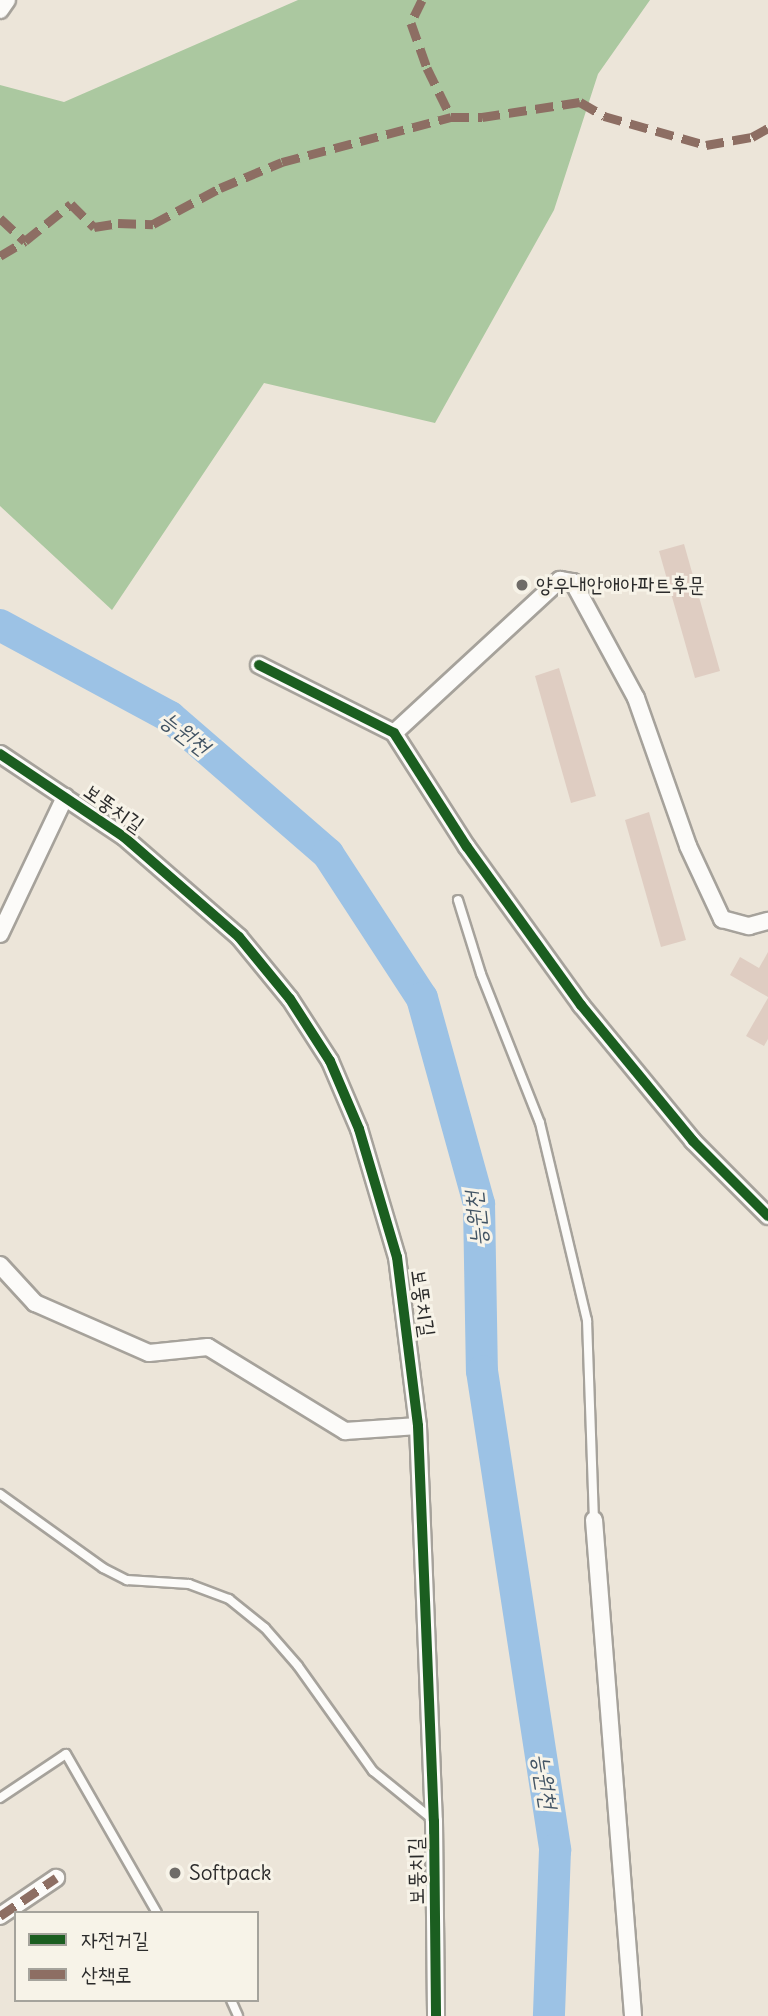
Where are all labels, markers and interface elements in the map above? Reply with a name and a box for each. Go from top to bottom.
place label: 양우내안애아파트후문 [536,572,705,598]
marker: 양우내안애아파트후문 [514,577,530,593]
water label: 능원천 [155,705,215,761]
street label: 보뚱치길 [79,778,149,838]
water label: 능원천 [459,1190,493,1248]
street label: 보뚱치길 [406,1268,440,1338]
water label: 능원천 [527,1751,563,1811]
street label: 보뚱치길 [403,1837,429,1905]
place label: Softpack [189,1860,272,1886]
marker: Softpack [167,1865,183,1881]
legend [14,1911,259,2002]
text: 자전거길 [81,1926,149,1953]
text: 산책로 [81,1961,132,1988]

